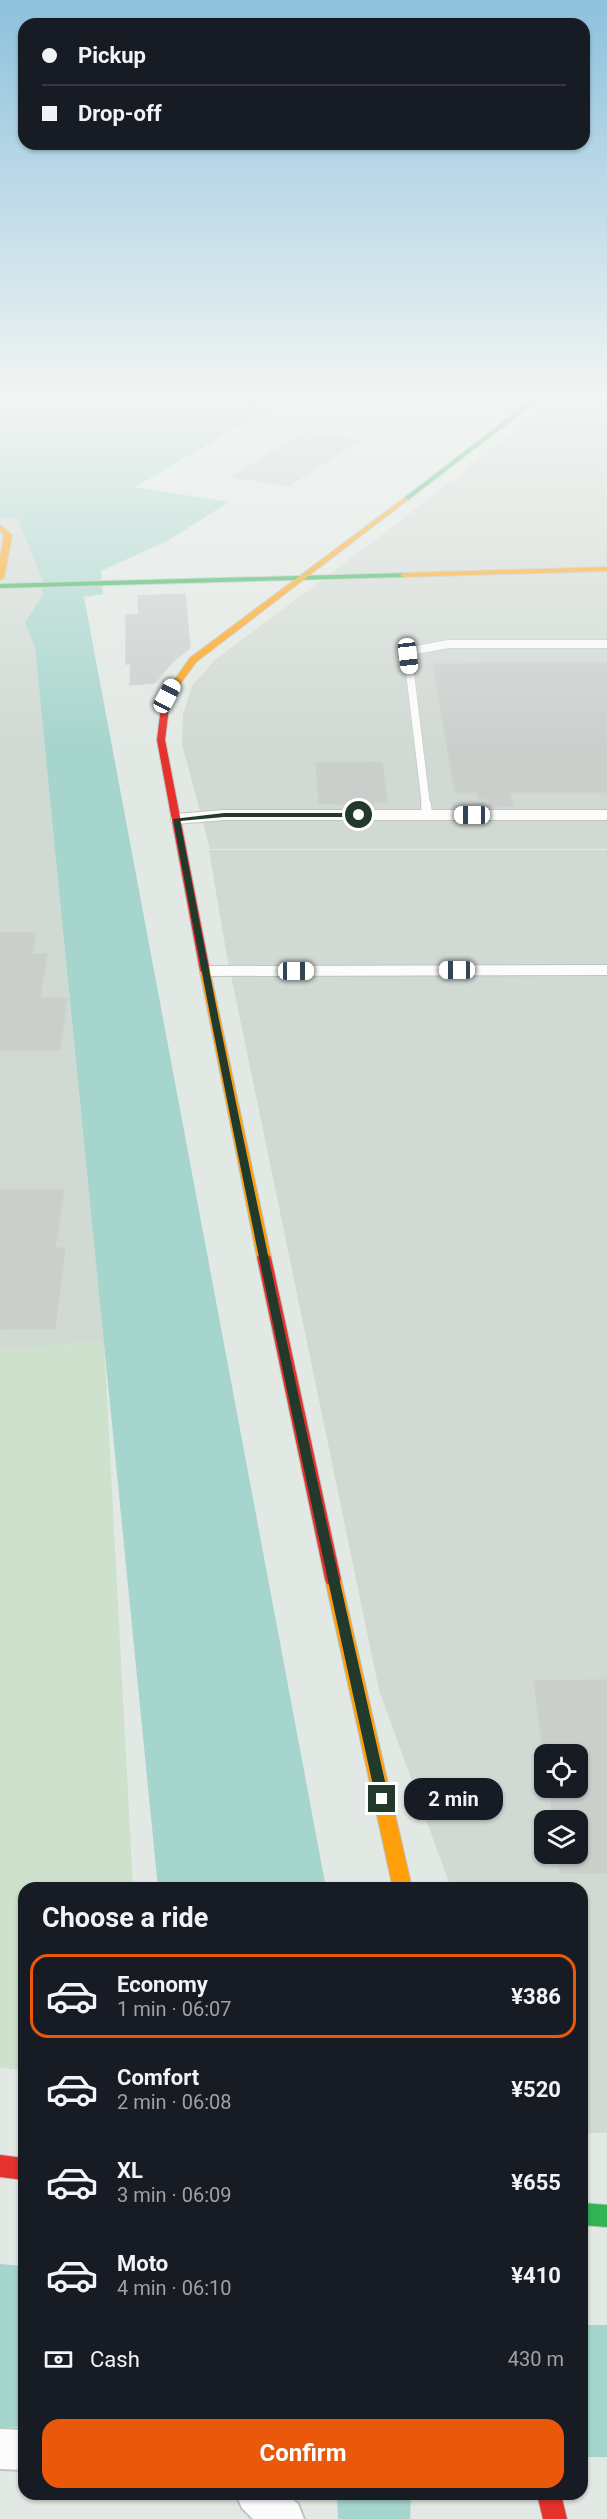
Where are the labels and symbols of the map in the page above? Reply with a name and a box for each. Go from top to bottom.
car [397,637,419,675]
car [151,676,183,716]
route start [345,801,372,828]
car [454,806,490,824]
car [439,961,475,979]
car [278,962,314,980]
callout: 2 min [403,1778,502,1820]
route end [368,1785,395,1812]

